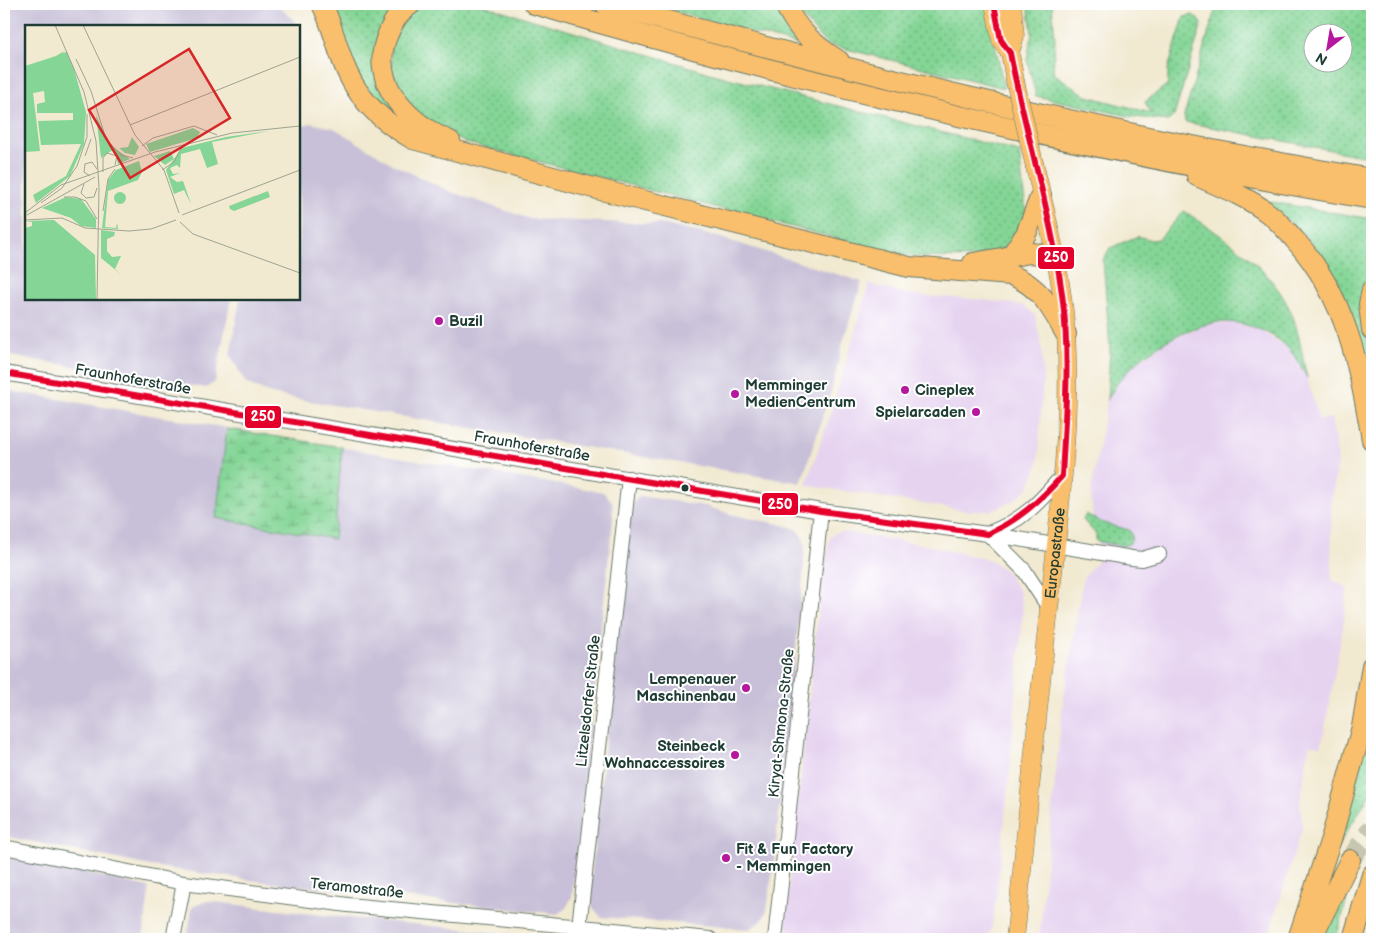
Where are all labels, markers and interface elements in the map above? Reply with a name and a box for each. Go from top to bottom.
north arrow [1304,22,1354,72]
inset map [25,25,300,300]
text: N [1313,49,1330,69]
line badge: 250 [1037,246,1075,270]
text: 250 [1043,249,1069,266]
place label: Buzil [449,312,483,331]
marker: Buzil [433,315,445,327]
street label: Fraunhoferstraße [73,360,192,399]
place label: Memminger MedienCentrum [745,376,856,412]
place label: Cineplex [915,381,974,400]
marker: Cineplex [899,384,911,396]
marker: Memminger MedienCentrum [729,388,741,400]
place label: Spielarcaden [875,403,966,422]
line badge: 250 [244,405,282,429]
marker: Spielarcaden [970,406,982,418]
text: 250 [250,408,276,425]
street label: Fraunhoferstraße [472,427,591,466]
unlabelled marker [680,483,690,493]
line badge: 250 [761,492,799,516]
text: 250 [767,496,793,513]
street label: Europastraße [1041,507,1070,600]
street label: Litzelsdorfer Straße [572,634,605,768]
street label: Kiryat-Shmona-Straße [764,648,799,798]
place label: Lempenauer Maschinenbau [636,670,737,706]
marker: Lempenauer Maschinenbau [740,682,752,694]
place label: Steinbeck Wohnaccessoires [605,737,725,773]
marker: Steinbeck Wohnaccessoires [729,749,741,761]
place label: Fit & Fun Factory - Memmingen [736,840,853,876]
marker: Fit & Fun Factory - Memmingen [720,852,732,864]
street label: Teramostraße [309,874,405,903]

